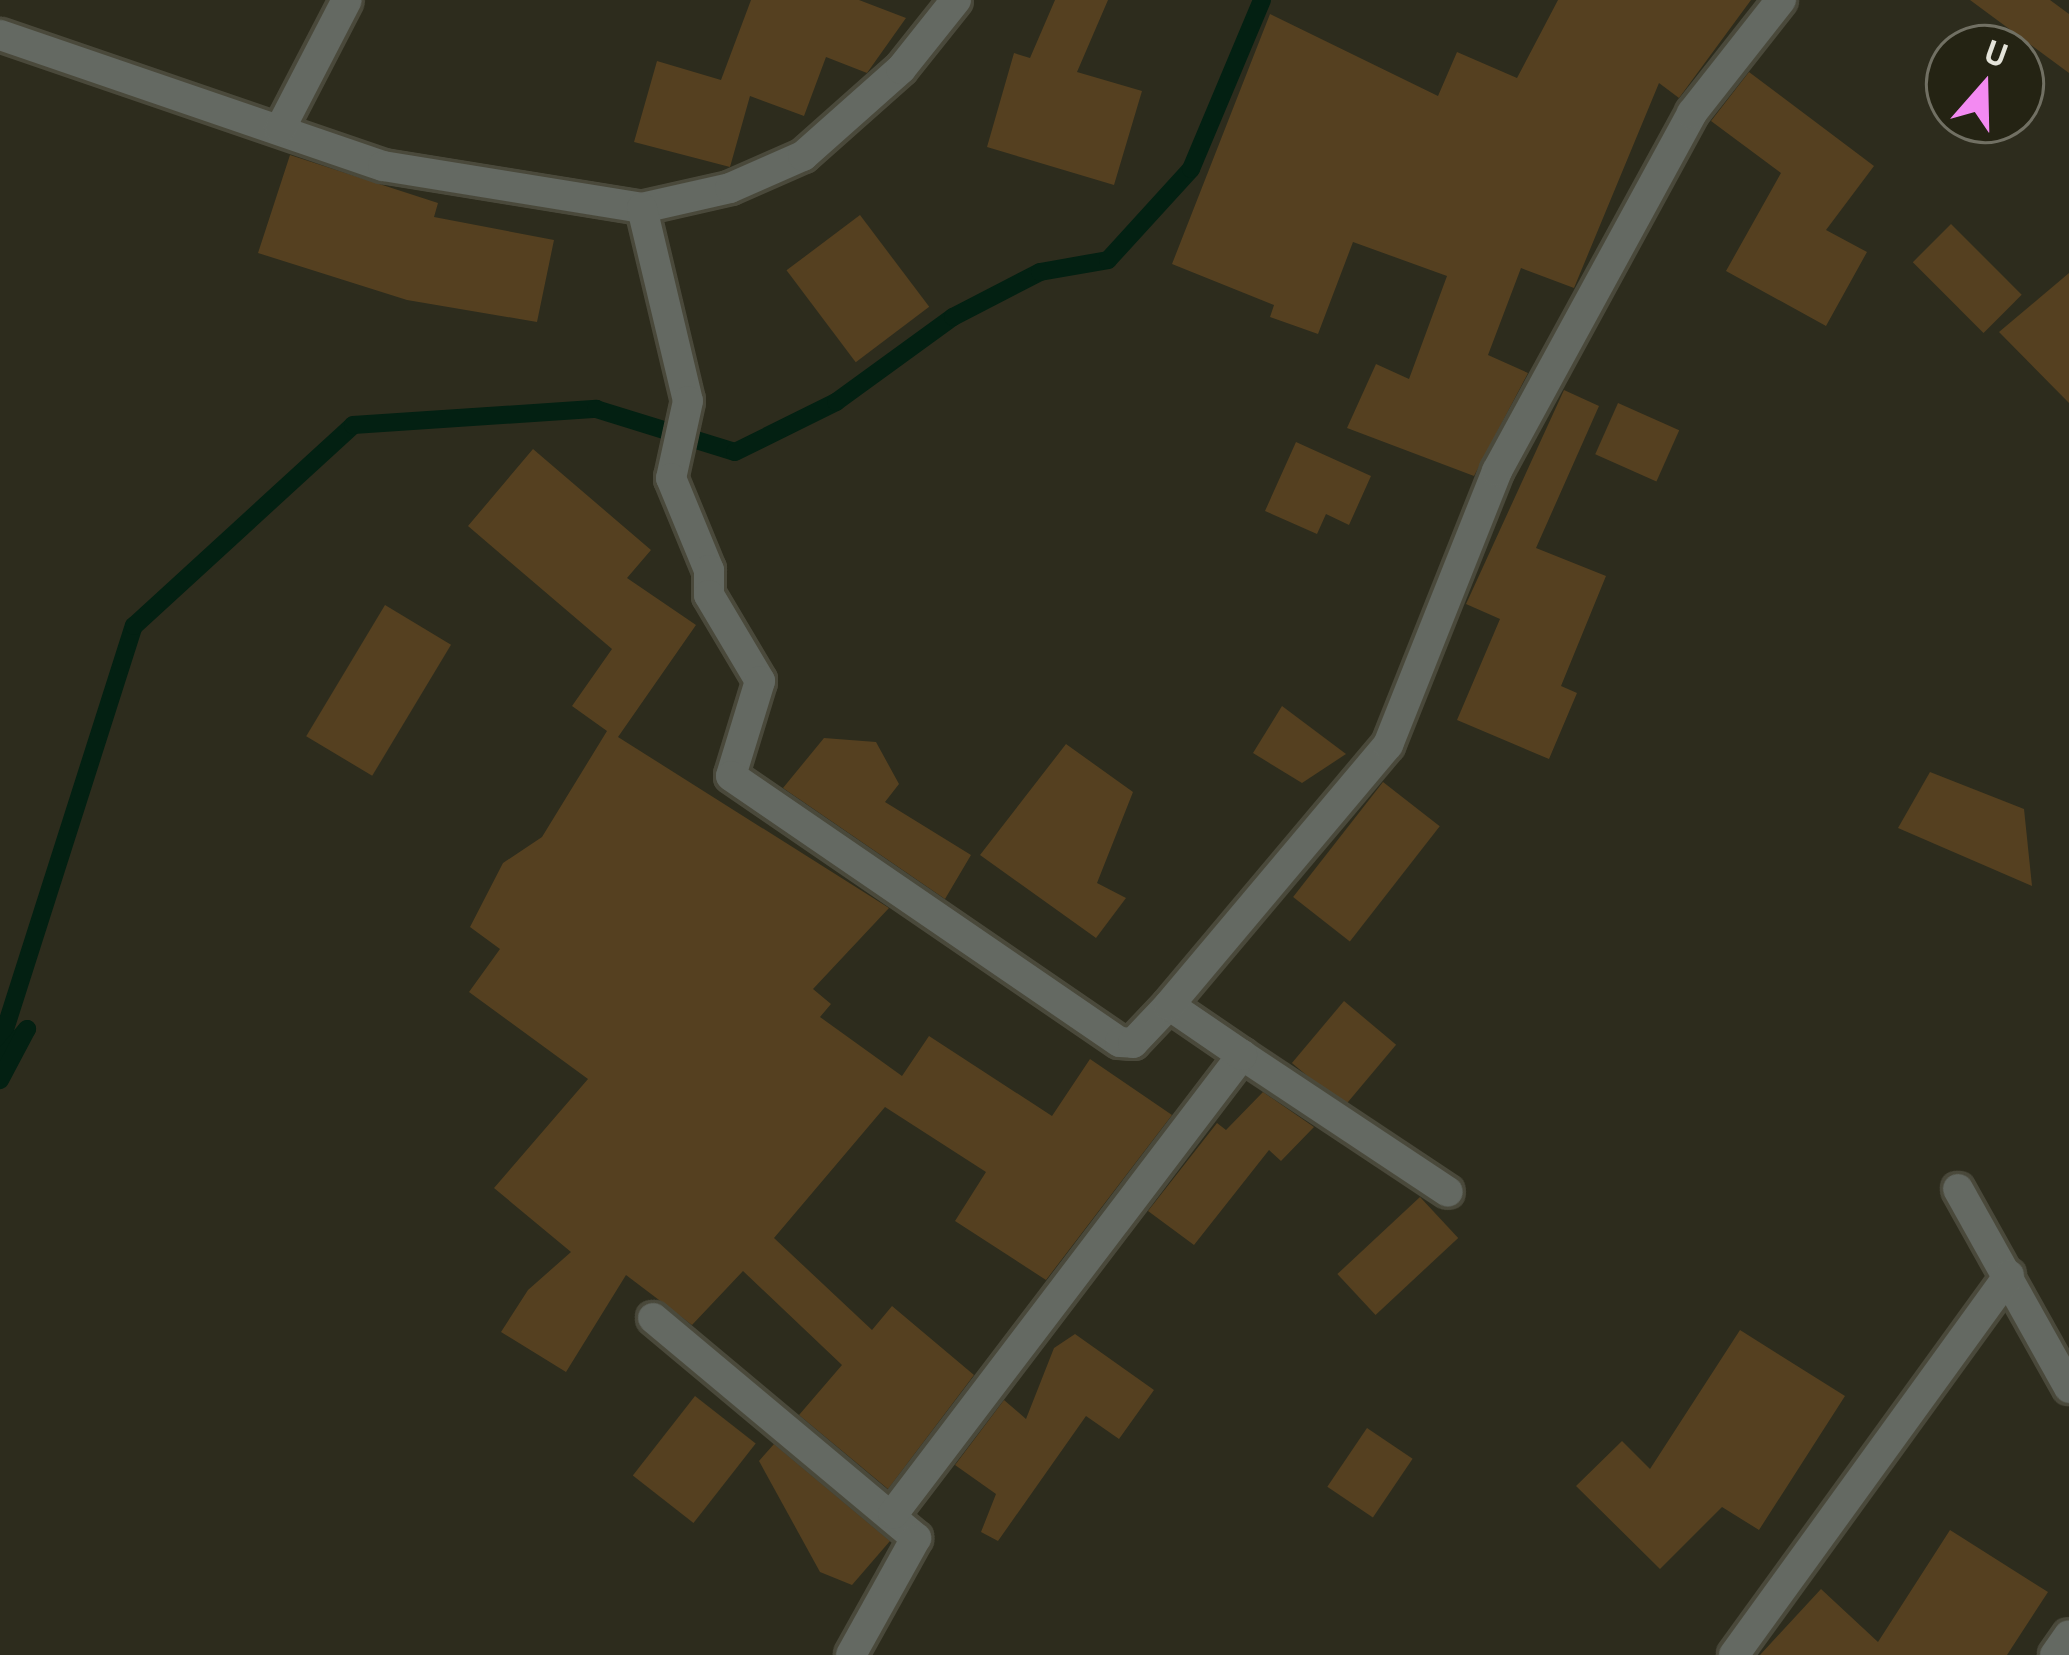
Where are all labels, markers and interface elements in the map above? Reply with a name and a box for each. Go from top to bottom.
north arrow [1925,24,2045,144]
text: U [1979,29,2014,76]

